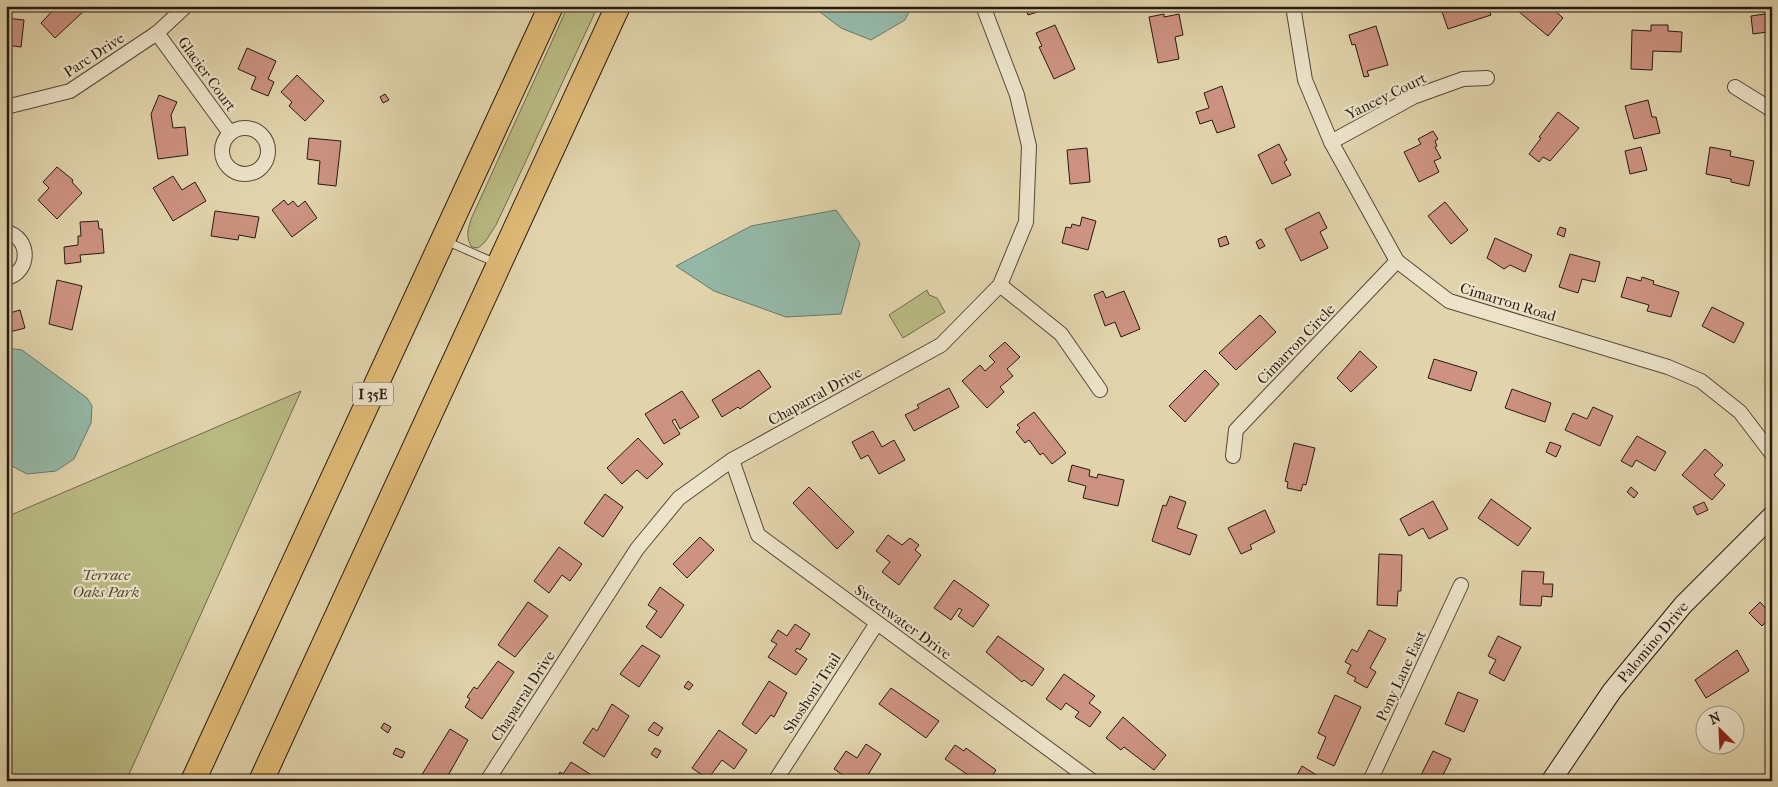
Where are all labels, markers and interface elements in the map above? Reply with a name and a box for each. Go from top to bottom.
street label: Parc Drive [60,28,128,81]
street label: Glacier Court [174,33,240,115]
street label: Yancey Court [1342,68,1430,124]
street label: Cimarron Road [1458,279,1559,325]
street label: Cimarron Circle [1253,300,1339,388]
street label: Chaparral Drive [765,363,865,429]
road number: I 35E [353,382,393,406]
park label: Terrace Oaks Park [73,566,140,601]
street label: Sweetwater Drive [851,581,955,664]
street label: Palomino Drive [1614,597,1693,686]
street label: Pony Lane East [1372,627,1430,724]
street label: Chaparral Drive [487,647,559,745]
street label: Shoshoni Trail [779,649,845,737]
north arrow [1696,704,1746,754]
text: N [1707,709,1724,729]

